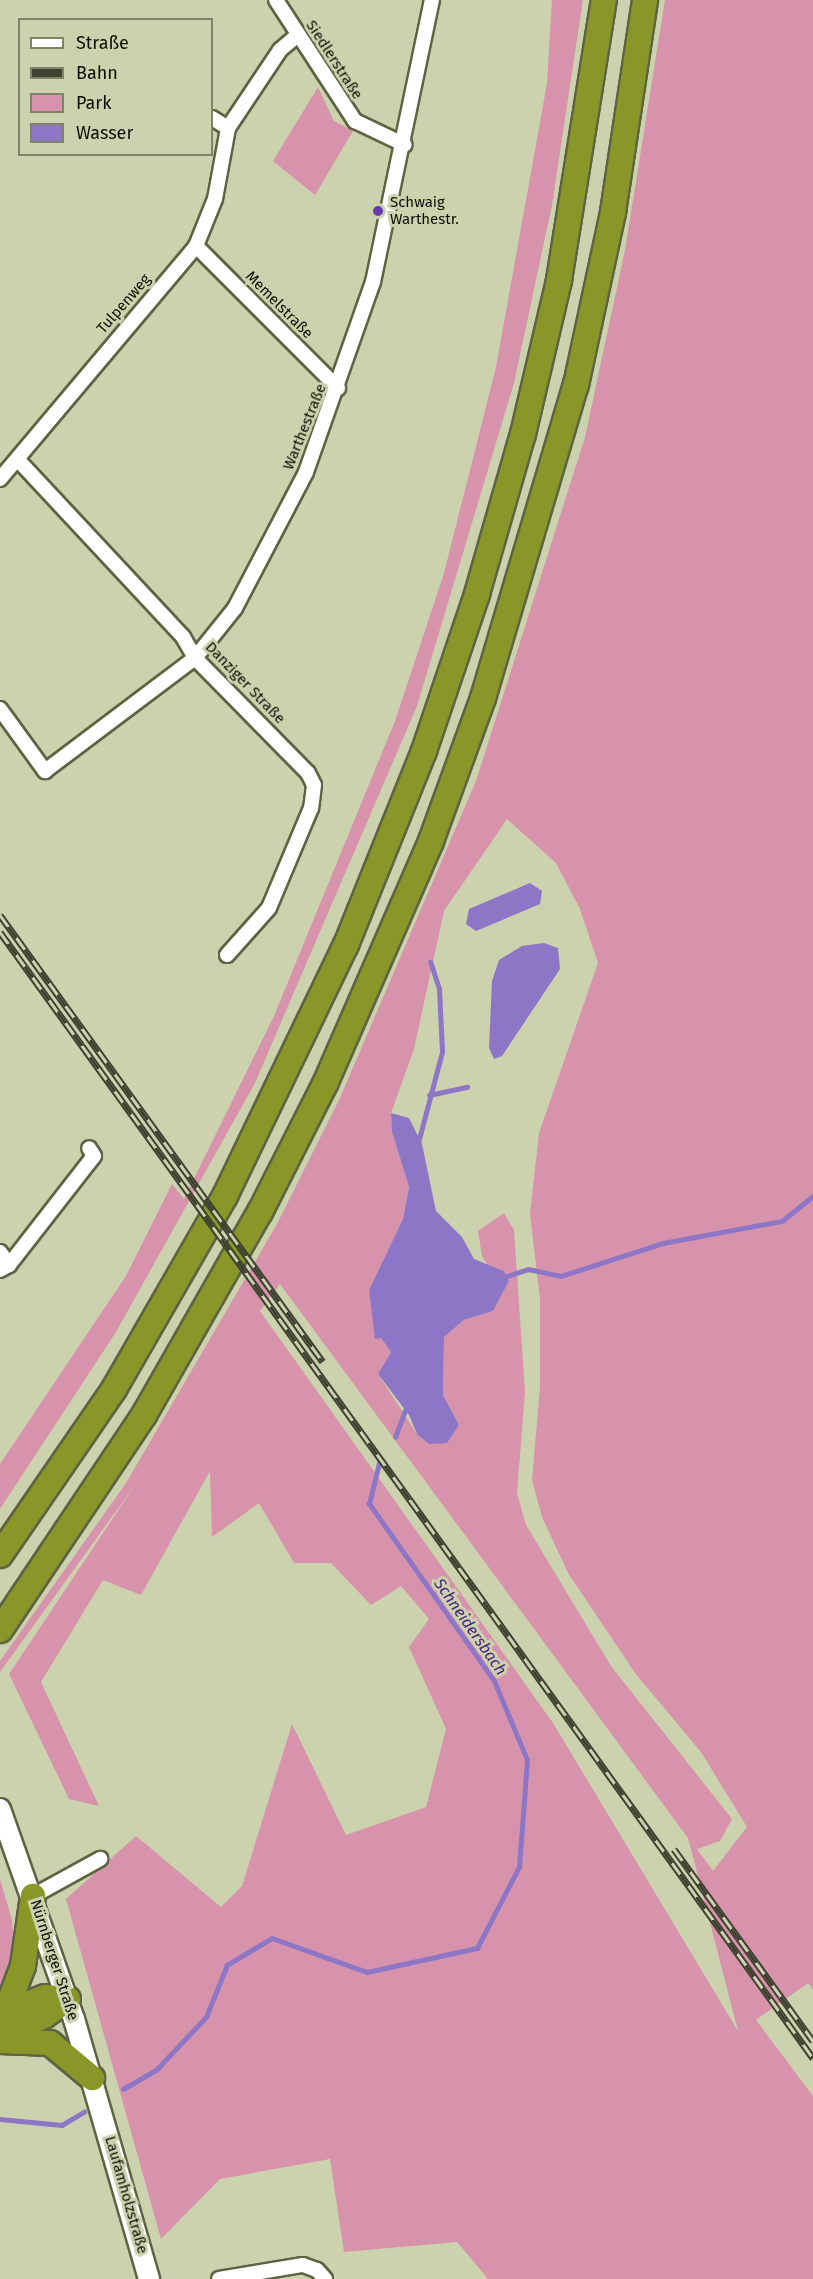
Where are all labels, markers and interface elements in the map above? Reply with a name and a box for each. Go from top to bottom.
street label: Siedlerstraße [302,17,366,103]
legend [18,18,213,156]
text: Straße [76,32,129,54]
text: Bahn [76,62,118,84]
text: Park [76,92,111,114]
text: Wasser [76,122,133,144]
place label: Schwaig Warthestr. [390,193,459,228]
marker: Schwaig Warthestr. [371,204,385,218]
street label: Memelstraße [241,267,317,343]
street label: Tulpenweg [93,271,155,337]
street label: Warthestraße [280,381,330,473]
street label: Danziger Straße [201,638,289,728]
water label: Schneidersbach [430,1575,510,1679]
street label: Nürnberger Straße [26,1897,82,2023]
street label: Laufamholzstraße [101,2134,151,2256]

